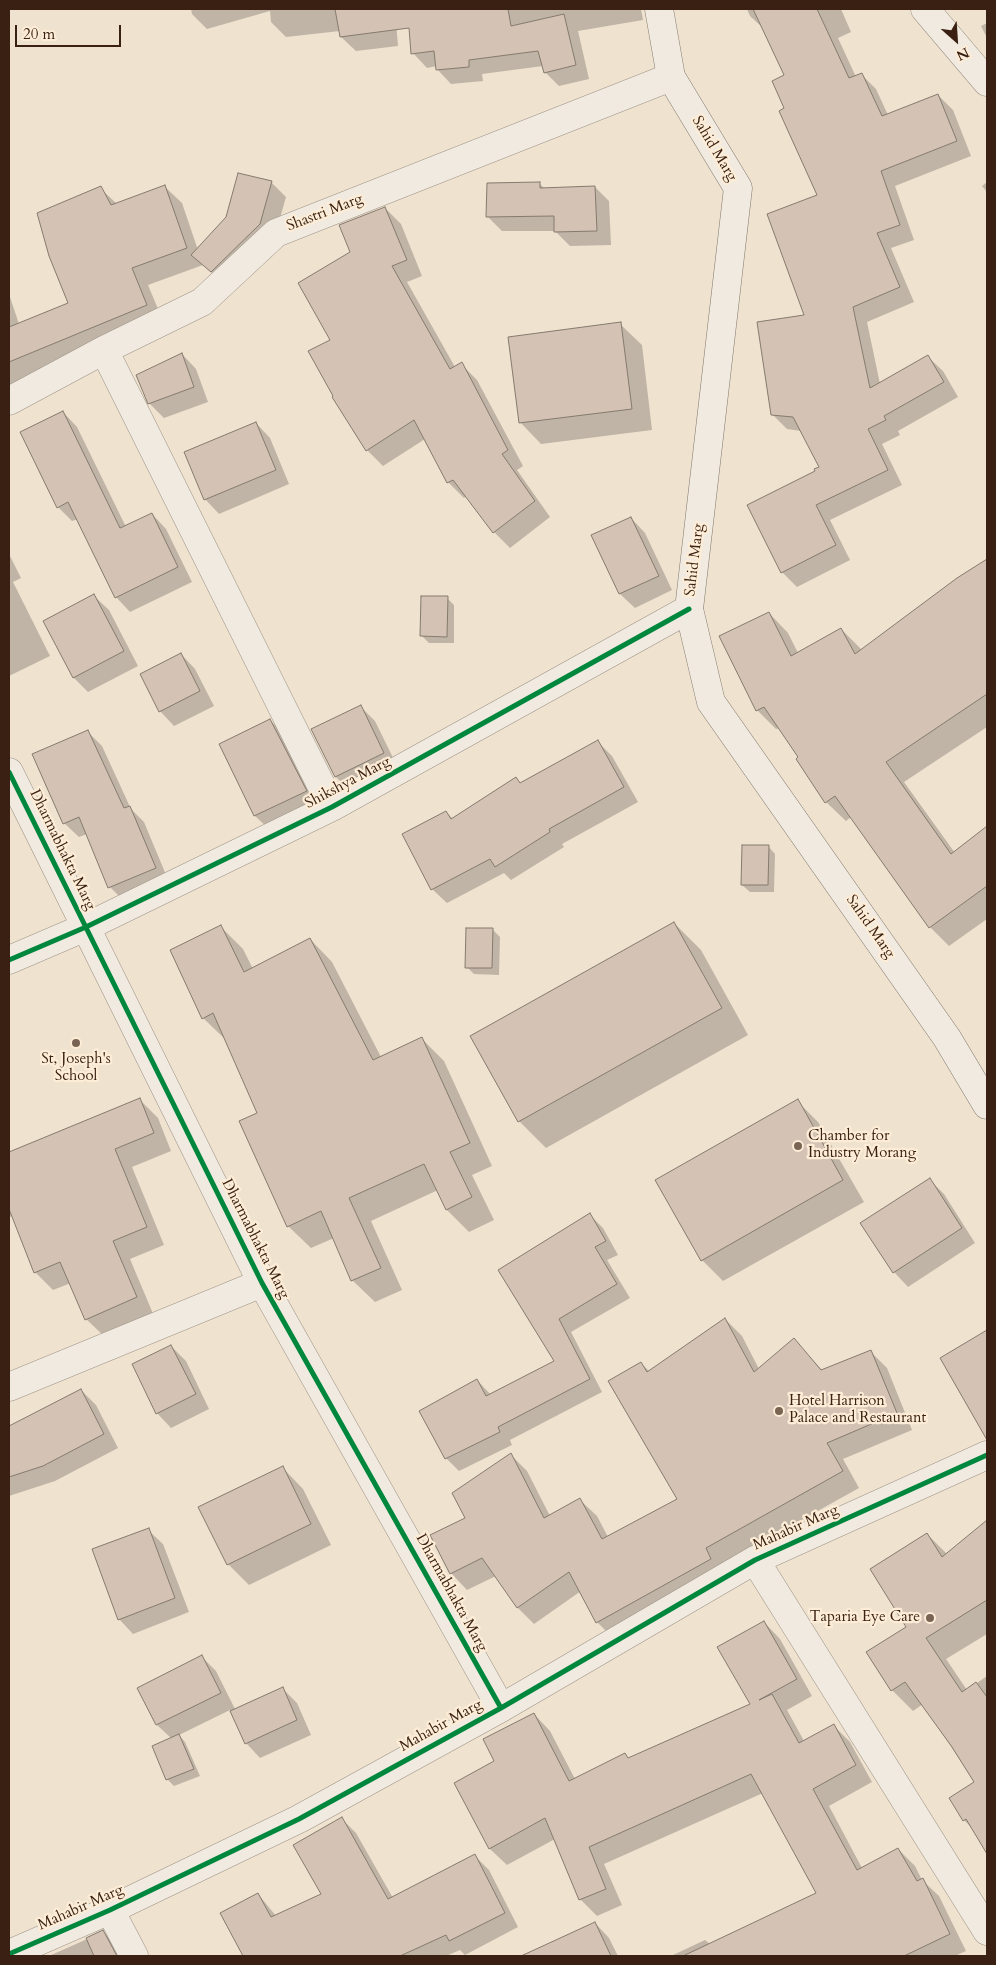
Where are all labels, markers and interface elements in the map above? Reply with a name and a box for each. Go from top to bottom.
scale bar [18,15,124,47]
north arrow [931,15,981,65]
text: 20 m [23,24,55,44]
text: N [953,43,972,65]
street label: Sahid Marg [687,113,741,185]
street label: Shastri Marg [284,190,366,236]
street label: Sahid Marg [682,523,708,597]
street label: Shikshya Marg [302,753,394,813]
street label: Dharmabhakta Marg [25,787,99,913]
street label: Sahid Marg [842,892,898,962]
marker: St, Joseph's School [70,1037,82,1049]
place label: St, Joseph's School [41,1051,111,1086]
place label: Chamber for Industry Morang [808,1128,916,1163]
marker: Chamber for Industry Morang [792,1140,804,1152]
street label: Dharmabhakta Marg [217,1176,293,1302]
place label: Hotel Harrison Palace and Restaurant [789,1393,926,1428]
marker: Hotel Harrison Palace and Restaurant [773,1405,785,1417]
street label: Mahabir Marg [751,1501,841,1555]
street label: Dharmabhakta Marg [411,1531,491,1655]
place label: Taparia Eye Care [810,1609,920,1627]
marker: Taparia Eye Care [924,1612,936,1624]
street label: Mahabir Marg [397,1696,485,1756]
street label: Mahabir Marg [36,1881,126,1935]

